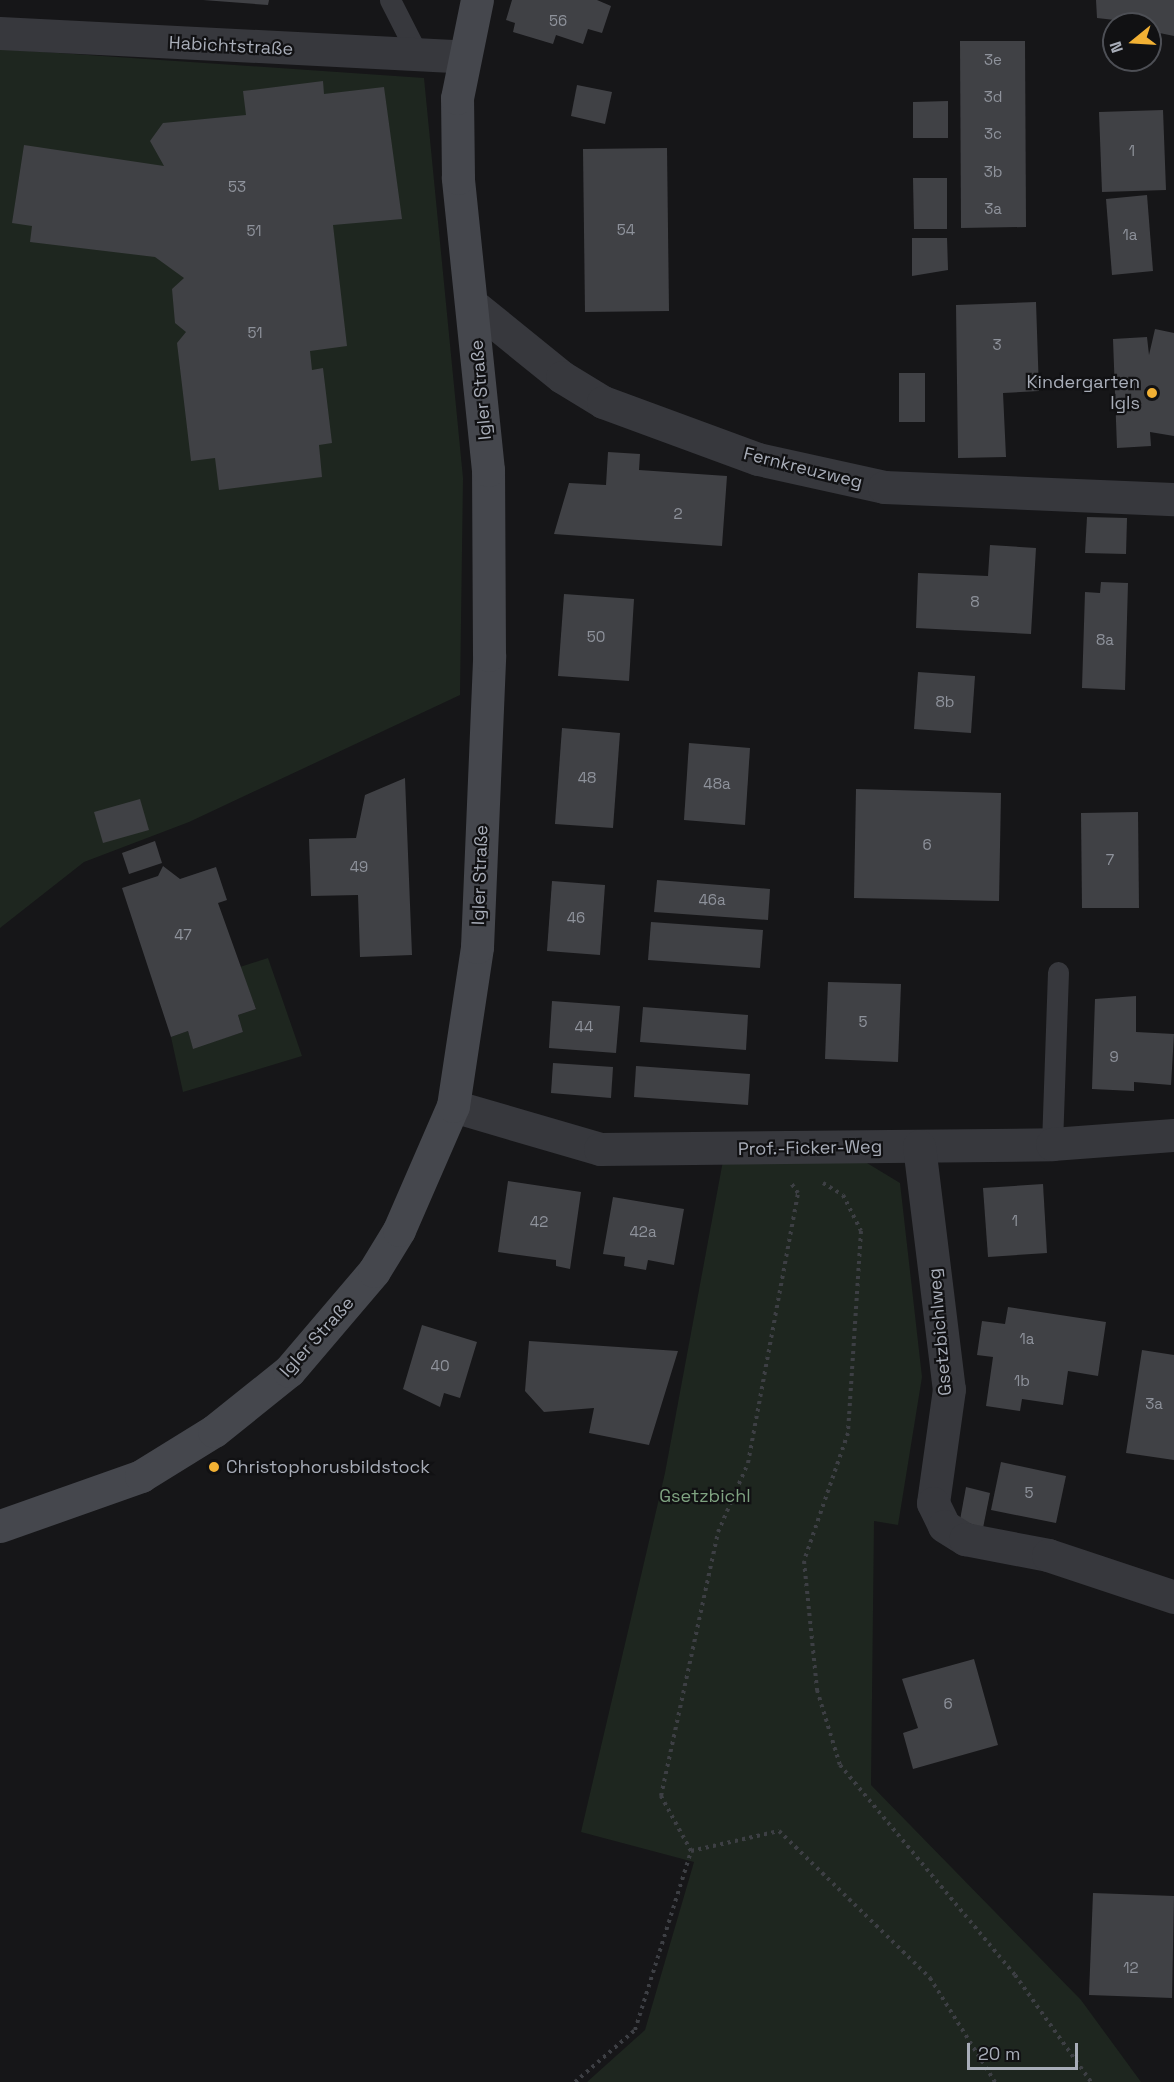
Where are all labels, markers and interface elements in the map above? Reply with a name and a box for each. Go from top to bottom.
house number: 56 [549,12,567,30]
north arrow [1102,12,1162,72]
street label: Habichtstraße [168,32,294,60]
text: N [1105,39,1128,55]
house number: 3e [984,51,1002,69]
house number: 3d [984,88,1002,106]
house number: 3c [984,125,1002,143]
house number: 1 [1129,142,1135,160]
house number: 3b [984,163,1002,181]
house number: 53 [228,178,246,196]
house number: 3a [984,200,1002,218]
house number: 54 [617,221,635,239]
house number: 51 [246,222,262,240]
house number: 1a [1123,226,1137,244]
house number: 51 [247,324,263,342]
house number: 3 [992,336,1002,354]
street label: Igler Straße [466,339,496,441]
place label: Kindergarten Igls [1027,372,1140,415]
marker: Kindergarten Igls [1145,386,1159,400]
street label: Fernkreuzweg [741,443,865,493]
house number: 2 [673,505,683,523]
house number: 8 [970,593,980,611]
house number: 50 [587,628,605,646]
house number: 8a [1096,631,1114,649]
house number: 8b [935,693,955,711]
house number: 48 [578,769,596,787]
house number: 48a [703,775,731,793]
street label: Igler Straße [467,824,493,926]
house number: 6 [922,836,932,854]
house number: 7 [1106,851,1114,869]
house number: 49 [350,858,368,876]
house number: 46a [698,891,726,909]
house number: 46 [567,909,585,927]
house number: 47 [174,926,192,944]
house number: 5 [859,1013,867,1031]
house number: 44 [575,1018,593,1036]
house number: 9 [1109,1048,1119,1066]
street label: Prof.-Ficker-Weg [738,1136,882,1160]
house number: 1 [1012,1212,1018,1230]
house number: 42 [530,1213,548,1231]
house number: 42a [629,1223,657,1241]
street label: Gsetzbichlweg [924,1267,956,1397]
street label: Igler Straße [275,1292,359,1382]
house number: 1a [1020,1330,1034,1348]
house number: 40 [431,1357,449,1375]
house number: 1b [1014,1372,1030,1390]
house number: 3a [1145,1395,1163,1413]
place label: Christophorusbildstock [226,1456,430,1478]
marker: Christophorusbildstock [207,1460,221,1474]
house number: 5 [1025,1484,1033,1502]
park label: Gsetzbichl [659,1485,751,1507]
house number: 6 [943,1695,953,1713]
house number: 12 [1123,1959,1139,1977]
scale bar [970,2031,1081,2069]
text: 20 m [978,2042,1021,2065]

